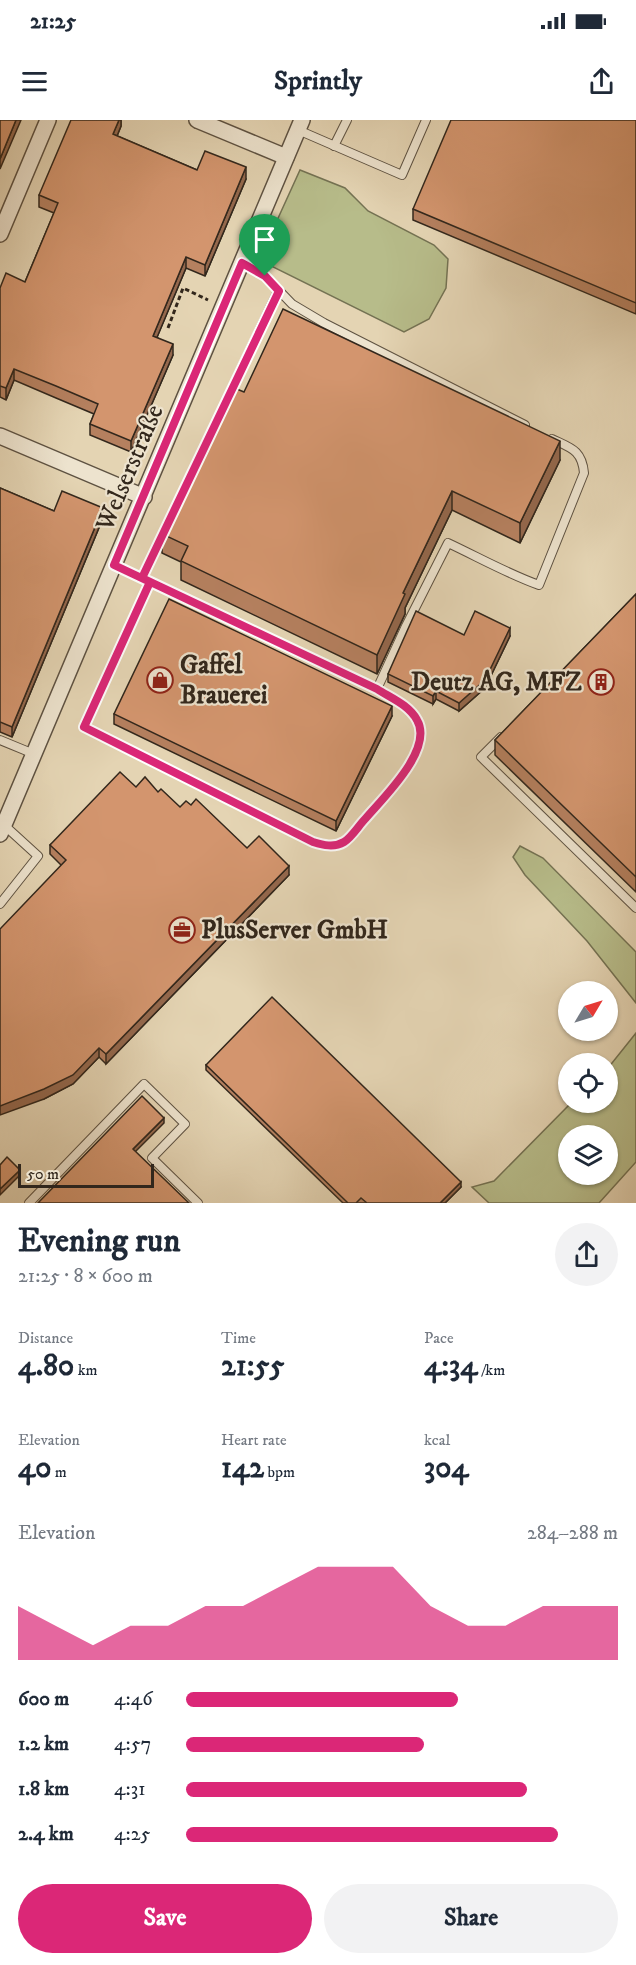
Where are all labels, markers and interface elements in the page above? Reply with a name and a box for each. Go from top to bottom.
text: 21:25 [30,8,76,35]
text: Sprintly [274,64,362,98]
icon: menu [18,65,51,98]
icon: share [585,65,618,98]
pin [239,214,290,276]
icon: arrive [248,223,281,256]
street label: Welserstraße [88,400,171,537]
place label: Gaffel Brauerei [180,649,268,712]
shop icon: Gaffel Brauerei [145,665,175,695]
place label: Deutz AG, MFZ [411,666,582,699]
building icon: Deutz AG, MFZ [586,667,616,697]
place label: PlusServer GmbH [201,914,388,947]
office icon: PlusServer GmbH [167,915,197,945]
north arrow [558,981,618,1041]
map controls [558,981,618,1185]
button: locate [558,1053,618,1113]
button: layers [558,1125,618,1185]
scale bar [18,1161,154,1188]
text: 50 m [27,1164,59,1184]
text: Evening run [18,1221,180,1262]
button: share [555,1223,618,1286]
text: 21:25 · 8 × 600 m [18,1264,153,1289]
text: Distance [18,1328,73,1348]
text: Time [221,1328,256,1348]
text: Pace [424,1328,454,1348]
text: 4.80 [18,1348,74,1385]
text: 21:55 [221,1348,284,1385]
text: 4:34 [424,1348,478,1385]
text: km [74,1360,98,1380]
text: /km [478,1360,505,1380]
text: Elevation [18,1430,80,1450]
text: Heart rate [221,1430,287,1450]
text: kcal [424,1430,450,1450]
text: 40 [18,1450,51,1487]
text: 142 [221,1450,264,1487]
text: 304 [424,1450,469,1487]
text: m [51,1462,67,1482]
text: bpm [264,1462,295,1482]
text: Elevation [18,1521,95,1546]
text: 284–288 m [527,1521,618,1546]
text: 600 m [18,1687,69,1712]
text: 4:46 [114,1687,153,1712]
text: 1.2 km [18,1732,69,1757]
text: 4:57 [114,1732,151,1757]
text: 1.8 km [18,1777,69,1802]
text: 4:31 [114,1777,146,1802]
text: 2.4 km [18,1822,74,1847]
text: 4:25 [114,1822,150,1847]
button: Save [18,1884,312,1953]
button: Share [324,1884,618,1953]

